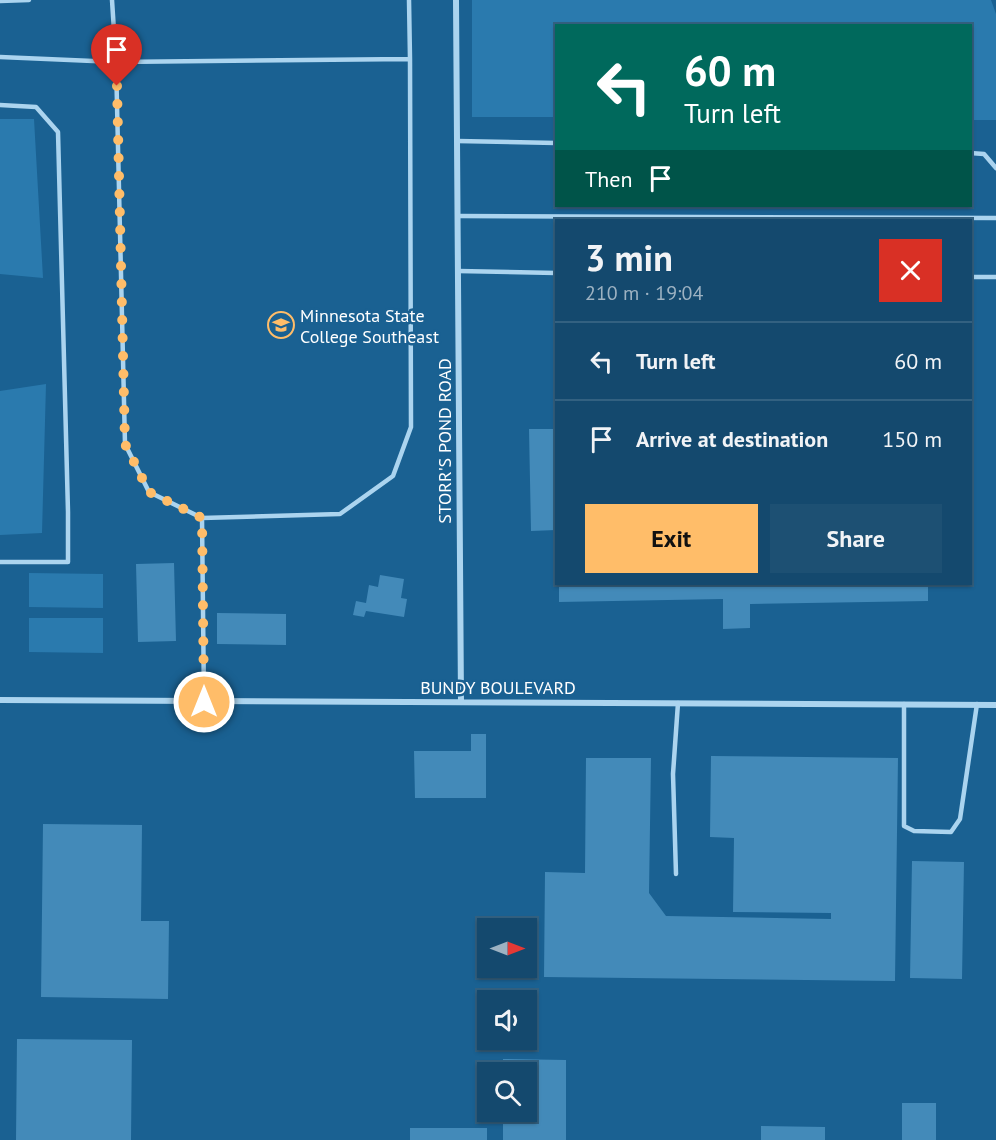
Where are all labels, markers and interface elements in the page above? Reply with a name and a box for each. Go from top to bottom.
pin [91,24,142,86]
icon: arrive [100,33,133,66]
text: 60 m [684,43,776,98]
icon: left [585,48,663,126]
text: Turn left [684,96,781,130]
icon: arrive [644,162,677,195]
text: Then [585,165,632,193]
text: 3 min [585,234,673,281]
button: close [879,239,942,302]
text: 210 m · 19:04 [585,280,703,306]
place label: Minnesota State College Southeast [300,304,439,348]
school or university icon: Minnesota State College Southeast [266,310,296,340]
icon: left [585,345,618,378]
text: Turn left [636,347,716,375]
text: 60 m [894,347,942,375]
street label: STORR'S POND ROAD [433,358,456,524]
icon: arrive [585,423,618,456]
text: Arrive at destination [636,425,828,453]
text: 150 m [882,425,942,453]
button: Exit [585,504,758,573]
button: Share [770,504,942,573]
position arrow [172,670,236,734]
street label: BUNDY BOULEVARD [420,676,576,699]
north arrow [477,918,537,978]
map controls [477,918,537,1122]
button: sound [477,990,537,1050]
button: search [477,1062,537,1122]

